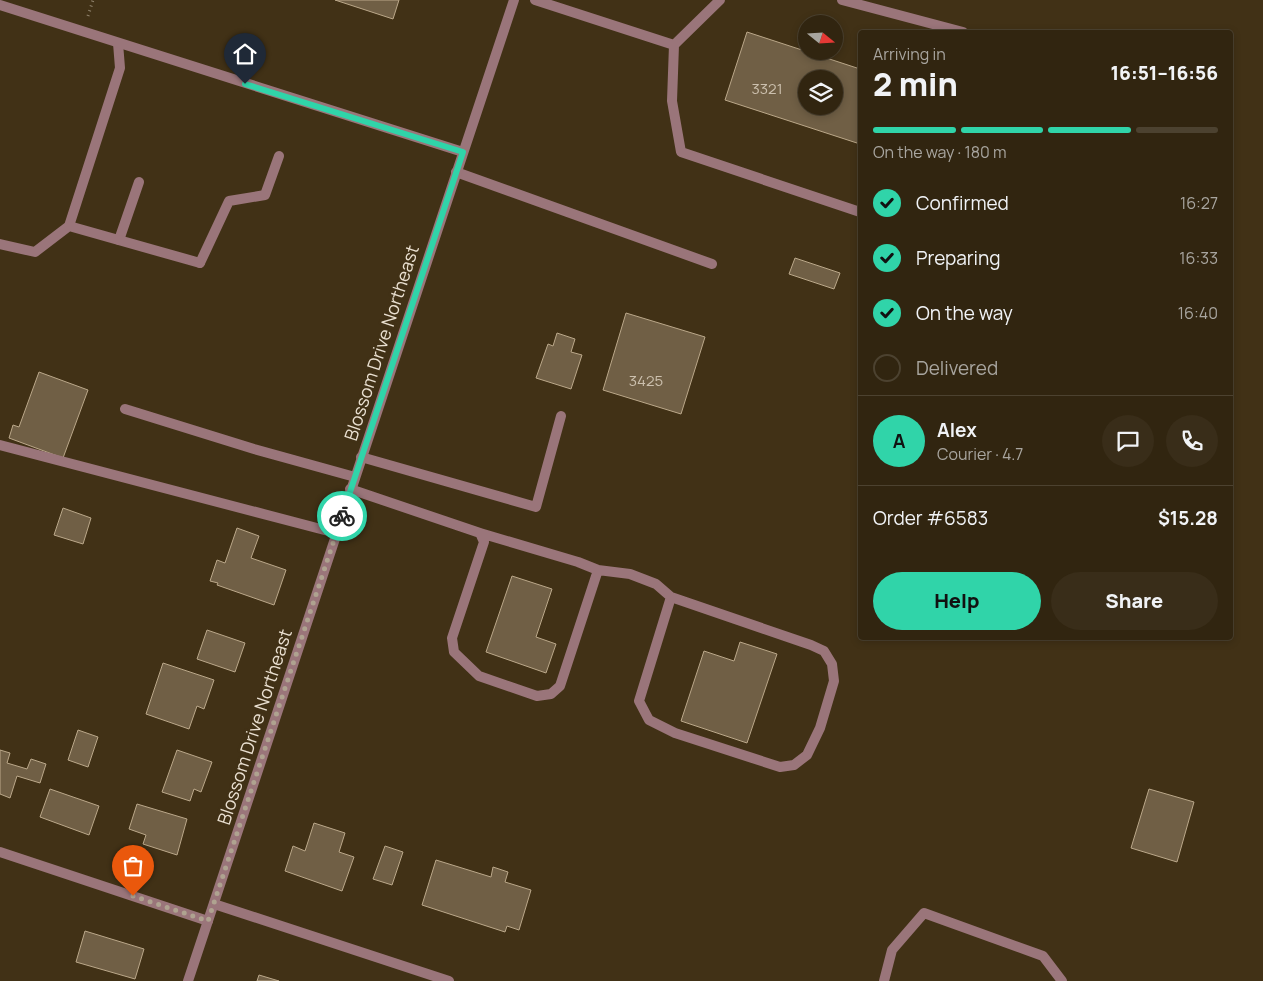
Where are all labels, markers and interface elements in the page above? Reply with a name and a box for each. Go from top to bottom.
north arrow [798,15,842,60]
map controls [798,15,843,115]
pin [224,33,266,84]
icon: home [231,40,259,68]
text: Arriving in [873,43,946,65]
text: 16:51–16:56 [1110,60,1218,86]
text: 2 min [873,62,958,106]
button: layers [798,70,843,115]
house number: 3321 [752,78,783,99]
text: On the way · 180 m [873,141,1006,163]
icon: check [873,189,901,217]
text: Confirmed [916,190,1009,216]
text: 16:27 [1180,192,1218,214]
street label: Blossom Drive Northeast [338,242,424,444]
icon: check [873,244,901,272]
text: Preparing [916,245,1001,271]
text: 16:33 [1179,247,1218,269]
icon: check [873,299,901,327]
text: On the way [916,300,1013,326]
text: 16:40 [1178,302,1218,324]
text: Delivered [916,355,998,381]
house number: 3425 [629,370,663,391]
button: chat [1102,415,1154,467]
button: phone [1166,415,1218,467]
text: Alex [937,417,977,443]
text: A [893,428,905,454]
text: Courier · 4.7 [937,443,1023,465]
courier [317,491,367,541]
icon: bike [328,502,356,530]
text: Order #6583 [873,505,988,531]
text: $15.28 [1158,505,1218,531]
button: Help [873,572,1041,630]
button: Share [1051,572,1218,630]
street label: Blossom Drive Northeast [211,626,297,828]
pin [112,845,154,896]
icon: bag [119,852,147,880]

